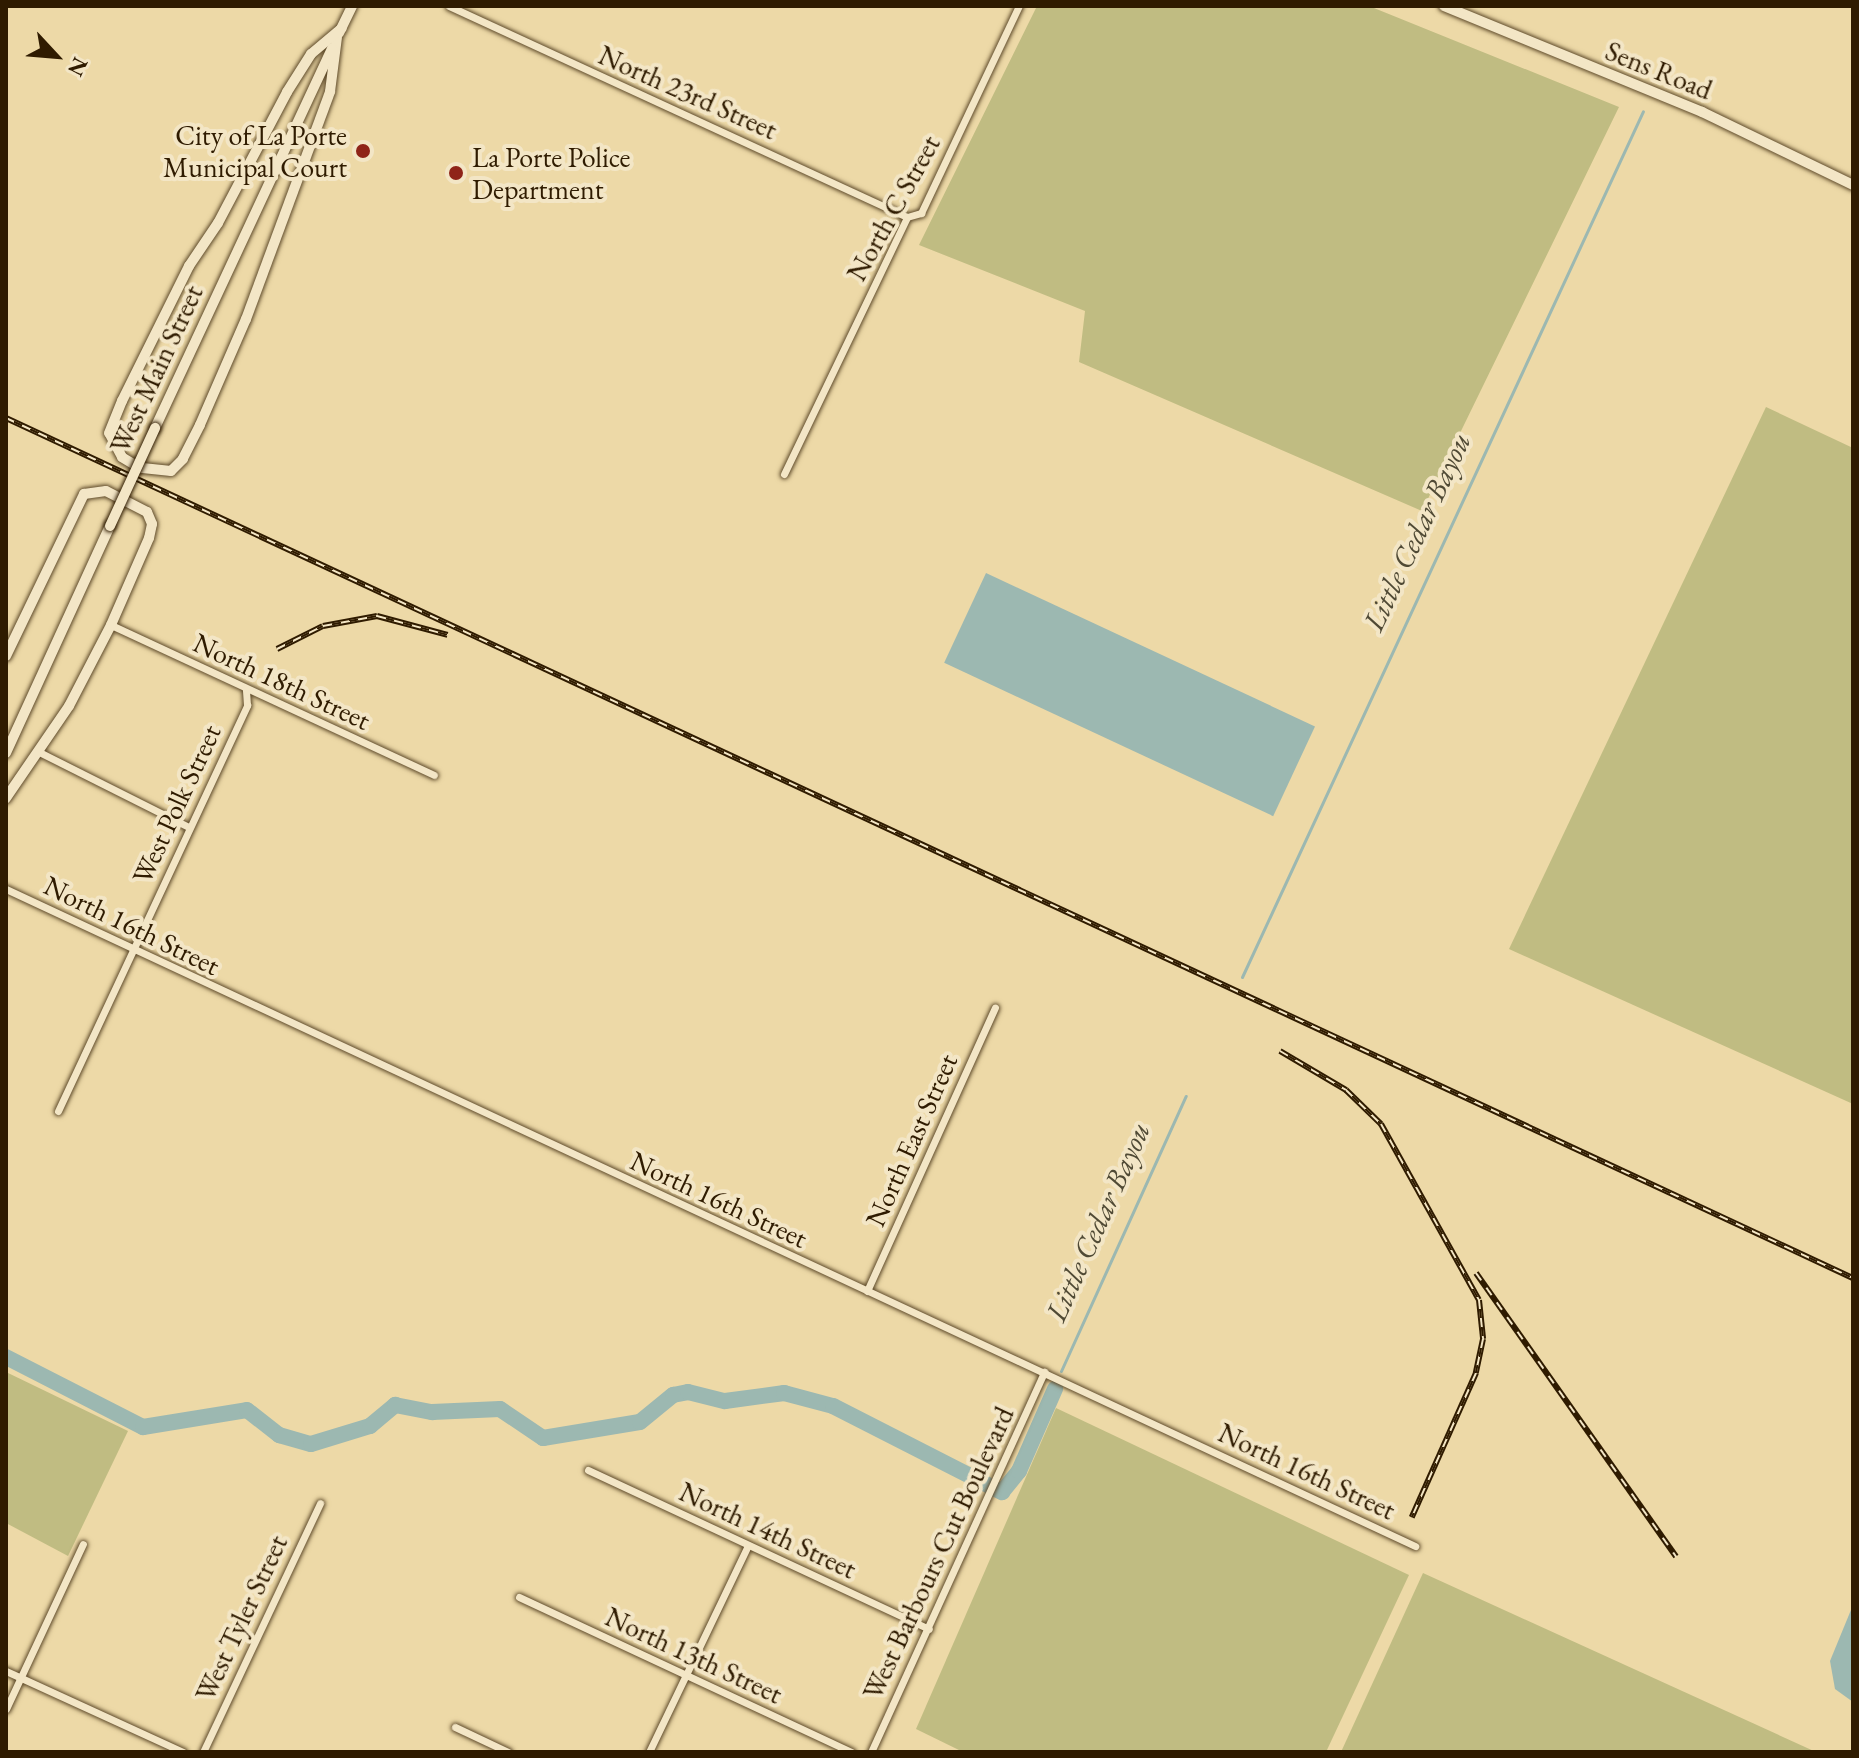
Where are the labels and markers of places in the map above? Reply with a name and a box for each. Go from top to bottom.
place label: City of La Porte Municipal Court [163,118,347,184]
place label: La Porte Police Department [472,140,631,206]
marker: City of La Porte Municipal Court [354,142,372,160]
marker: La Porte Police Department [447,164,465,182]

